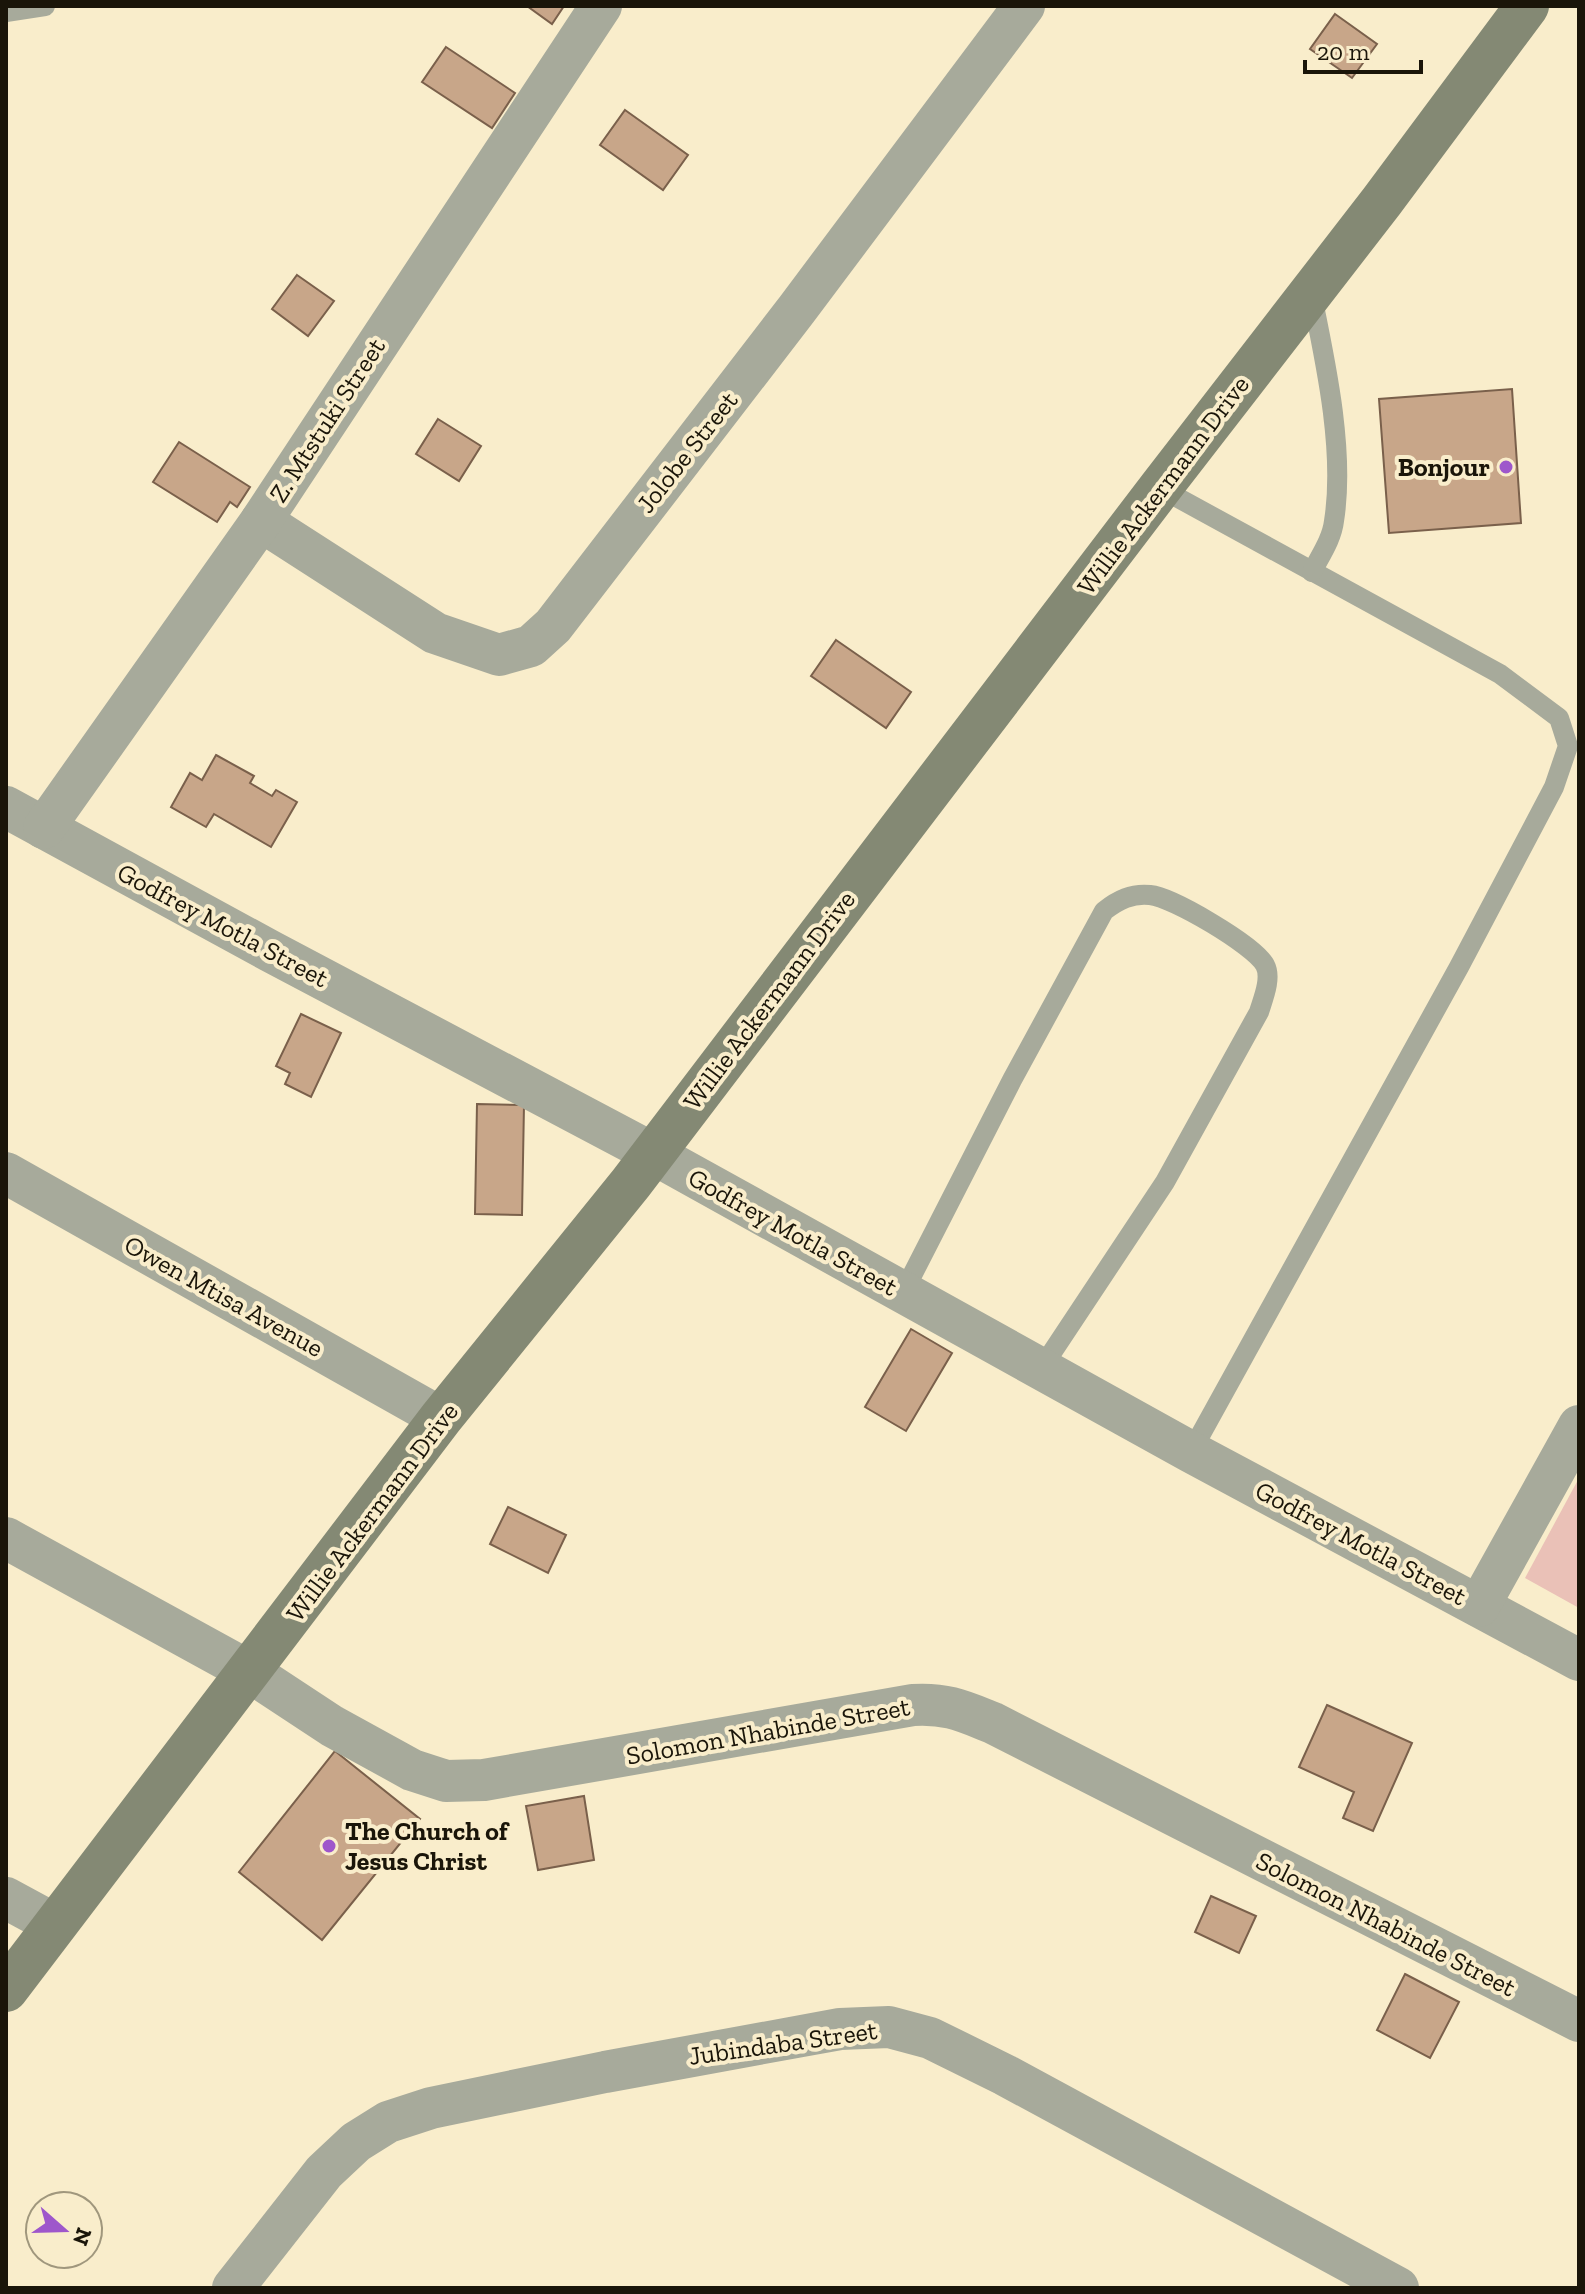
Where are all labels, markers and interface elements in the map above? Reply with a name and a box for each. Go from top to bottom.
scale bar [1305,24,1421,74]
text: 20 m [1317,37,1370,66]
street label: Z. Mtstuki Street [262,332,392,508]
street label: Willie Ackermann Drive [1070,369,1256,601]
street label: Jolobe Street [630,385,745,519]
place label: Bonjour [1398,451,1490,483]
marker: Bonjour [1497,458,1515,476]
street label: Godfrey Motla Street [112,856,334,994]
street label: Willie Ackermann Drive [676,884,862,1116]
street label: Godfrey Motla Street [683,1161,904,1303]
street label: Owen Mtisa Avenue [119,1228,329,1364]
street label: Willie Ackermann Drive [279,1396,465,1628]
street label: Godfrey Motla Street [1250,1474,1472,1612]
street label: Solomon Nhabinde Street [624,1690,913,1772]
place label: The Church of Jesus Christ [345,1815,511,1877]
marker: The Church of Jesus Christ [320,1837,338,1855]
street label: Solomon Nhabinde Street [1251,1845,1522,2004]
street label: Jubindaba Street [687,2014,879,2072]
north arrow [24,2190,104,2270]
text: N [67,2224,98,2249]

